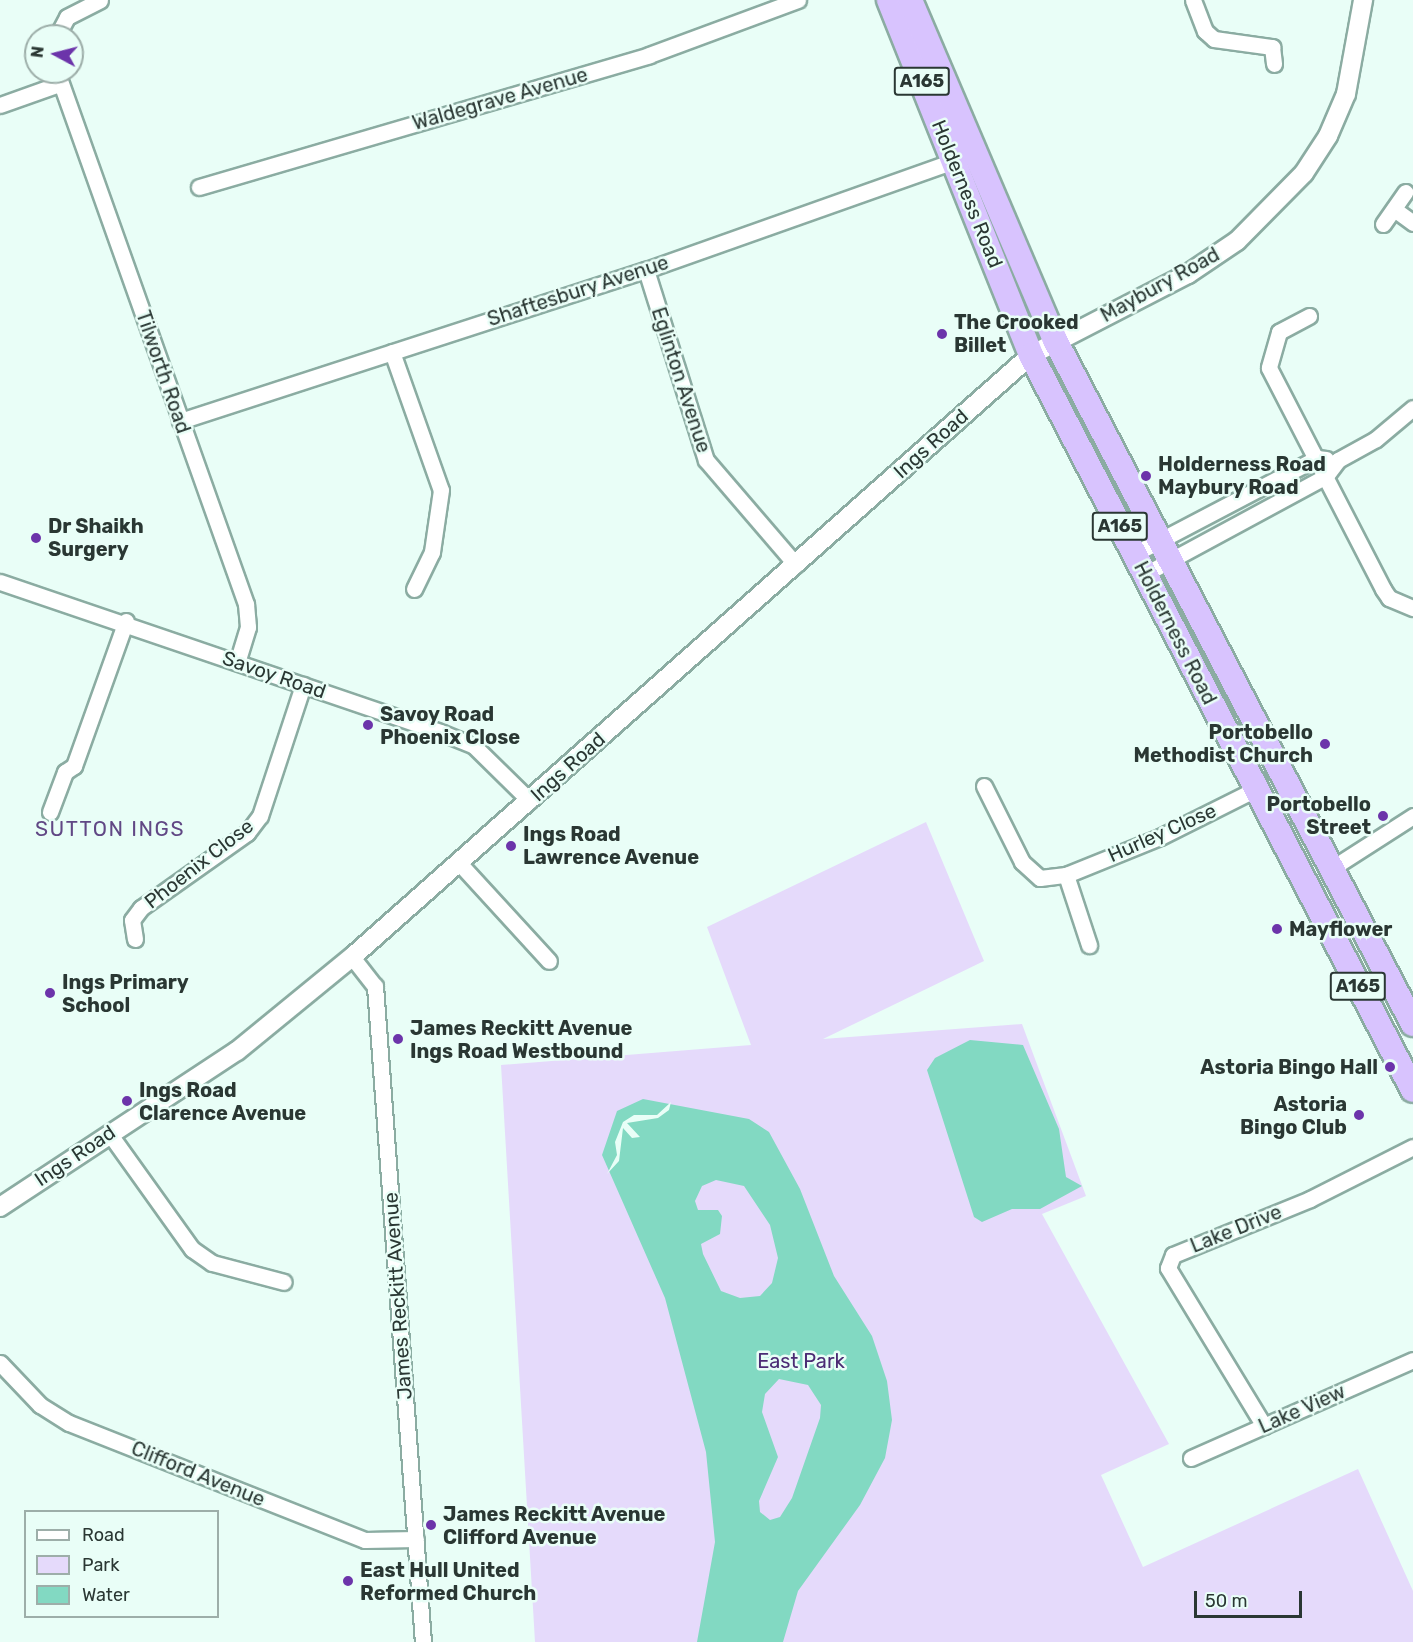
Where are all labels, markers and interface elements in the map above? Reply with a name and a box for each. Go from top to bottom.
north arrow [24,24,84,84]
text: N [27,45,48,59]
street label: Waldegrave Avenue [409,62,591,136]
road number: A165 [894,66,950,96]
street label: Holderness Road [926,117,1008,271]
street label: Maybury Road [1096,242,1224,328]
street label: Shaftesbury Avenue [484,250,672,332]
street label: Eglinton Avenue [646,304,716,456]
street label: Tilworth Road [131,307,195,437]
place label: The Crooked Billet [954,310,1079,357]
marker: The Crooked Billet [935,327,949,341]
street label: Ings Road [889,404,973,484]
place label: Holderness Road Maybury Road [1158,452,1326,499]
marker: Holderness Road Maybury Road [1139,469,1153,483]
road number: A165 [1092,511,1148,541]
place label: Dr Shaikh Surgery [48,514,144,561]
marker: Dr Shaikh Surgery [29,531,43,545]
street label: Holderness Road [1129,557,1221,709]
street label: Savoy Road [219,646,329,704]
place label: Savoy Road Phoenix Close [380,702,520,749]
marker: Savoy Road Phoenix Close [361,718,375,732]
place label: Portobello Methodist Church [1133,720,1313,767]
street label: Ings Road [526,727,610,807]
marker: Portobello Methodist Church [1318,737,1332,751]
place label: Portobello Street [1267,792,1371,839]
street label: Hurley Close [1104,798,1220,868]
marker: Portobello Street [1376,809,1390,823]
street label: Phoenix Close [140,814,258,914]
district label: SUTTON INGS [35,816,185,842]
place label: Ings Road Lawrence Avenue [523,822,700,869]
marker: Ings Road Lawrence Avenue [504,839,518,853]
place label: Mayflower [1289,917,1392,941]
marker: Mayflower [1270,922,1284,936]
place label: Ings Primary School [62,970,189,1017]
road number: A165 [1330,971,1386,1001]
marker: Ings Primary School [43,986,57,1000]
place label: James Reckitt Avenue Ings Road Westbound [410,1016,633,1063]
marker: James Reckitt Avenue Ings Road Westbound [391,1032,405,1046]
place label: Astoria Bingo Hall [1200,1055,1378,1079]
marker: Astoria Bingo Hall [1383,1060,1397,1074]
place label: Ings Road Clarence Avenue [139,1078,307,1125]
place label: Astoria Bingo Club [1240,1092,1347,1139]
marker: Ings Road Clarence Avenue [120,1094,134,1108]
marker: Astoria Bingo Club [1352,1108,1366,1122]
street label: Ings Road [30,1120,120,1192]
street label: James Reckitt Avenue [379,1191,417,1401]
street label: Lake Drive [1187,1200,1285,1258]
park label: East Park [757,1349,845,1373]
street label: Lake View [1255,1379,1349,1439]
street label: Clifford Avenue [128,1436,268,1512]
place label: James Reckitt Avenue Clifford Avenue [443,1502,666,1549]
legend [24,1510,219,1618]
marker: James Reckitt Avenue Clifford Avenue [424,1518,438,1532]
text: Road [82,1524,125,1546]
text: Park [82,1554,119,1576]
place label: East Hull United Reformed Church [360,1558,536,1605]
marker: East Hull United Reformed Church [341,1574,355,1588]
scale bar [1197,1579,1305,1617]
text: Water [82,1584,130,1606]
text: 50 m [1205,1590,1248,1612]

